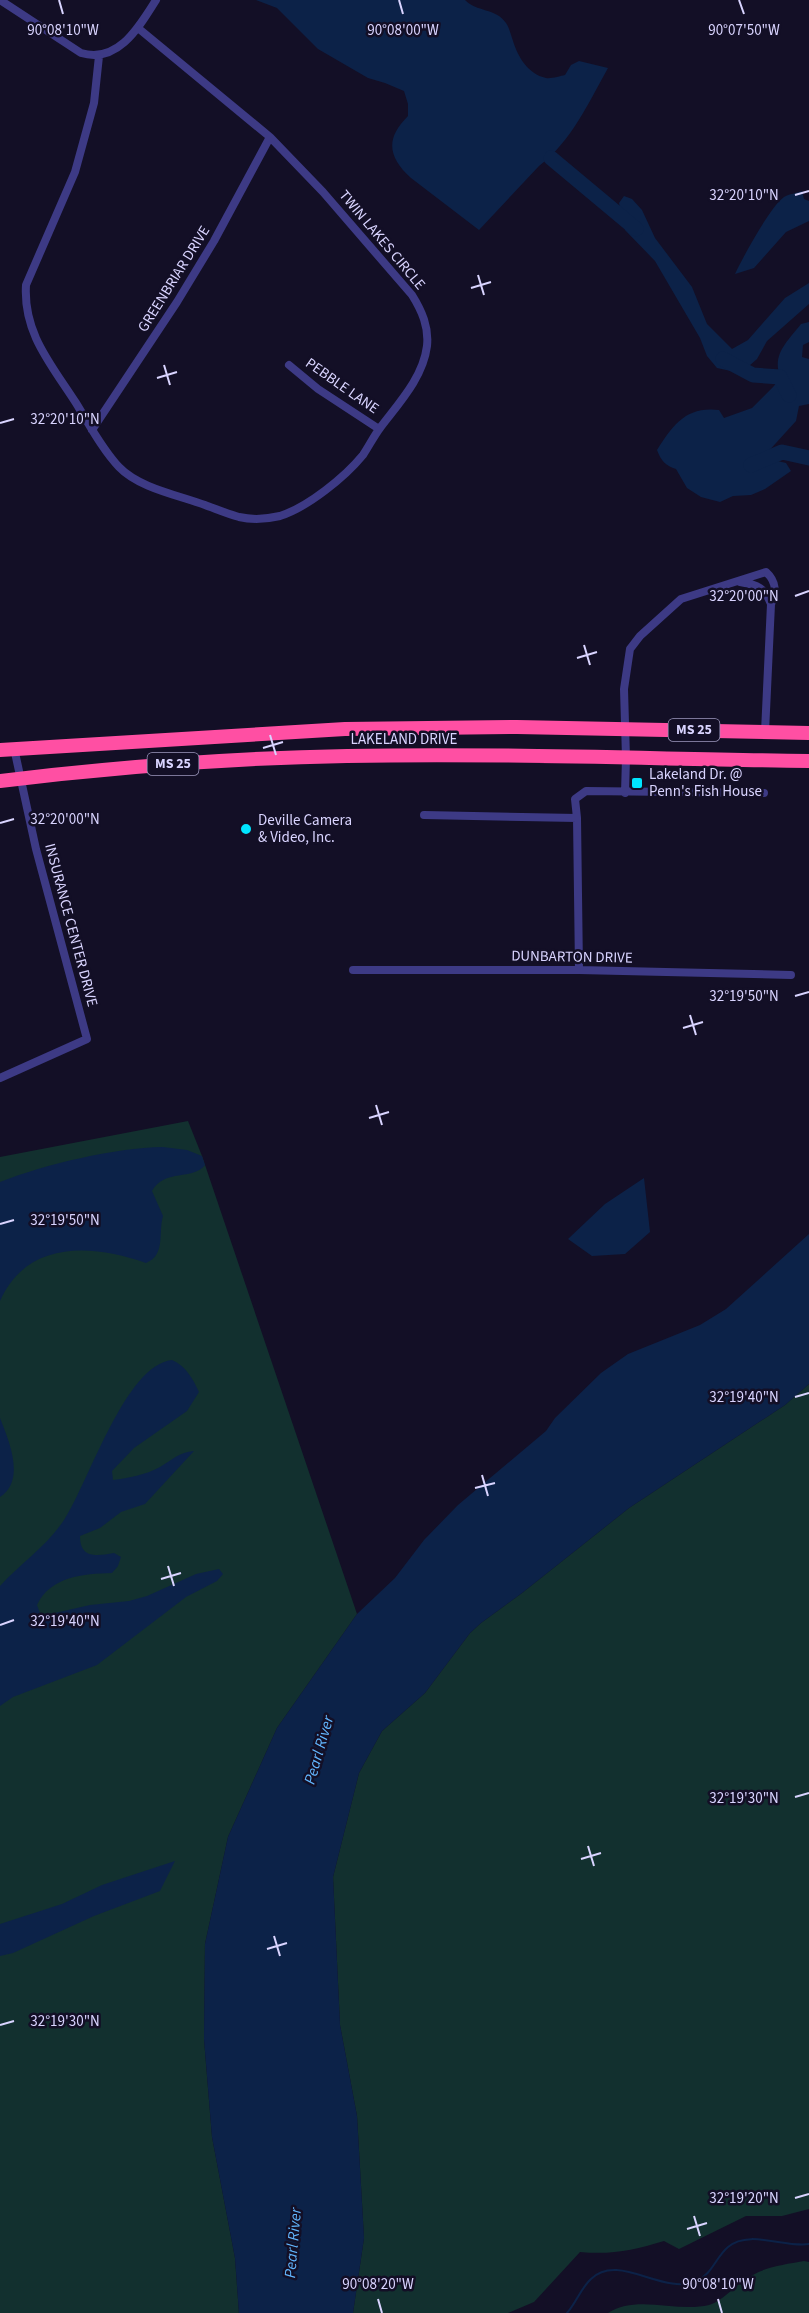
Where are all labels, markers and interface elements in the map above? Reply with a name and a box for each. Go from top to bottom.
text: 90°08'10"W [27,20,99,41]
text: 90°08'00"W [367,20,439,41]
text: 90°07'50"W [708,20,780,41]
text: 32°20'10"N [709,185,779,206]
street label: TWIN LAKES CIRCLE [334,186,430,294]
street label: GREENBRIAR DRIVE [133,222,215,336]
street label: PEBBLE LANE [301,353,383,419]
text: 32°20'10"N [30,409,100,430]
text: 32°20'00"N [709,586,779,607]
road number: MS 25 [668,719,720,741]
street label: LAKELAND DRIVE [351,729,457,750]
road number: MS 25 [148,753,198,775]
place label: Lakeland Dr. @ Penn's Fish House [649,764,762,802]
marker: Lakeland Dr. @ Penn's Fish House [630,776,644,790]
text: 32°20'00"N [30,809,100,830]
place label: Deville Camera & Video, Inc. [258,810,352,848]
marker: Deville Camera & Video, Inc. [239,822,253,836]
street label: INSURANCE CENTER DRIVE [39,841,103,1009]
street label: DUNBARTON DRIVE [511,945,633,969]
text: 32°19'50"N [709,986,779,1007]
text: 32°19'50"N [30,1210,100,1231]
text: 32°19'40"N [709,1387,779,1408]
text: 32°19'40"N [30,1611,100,1632]
water label: Pearl River [299,1712,340,1787]
text: 32°19'30"N [709,1788,779,1809]
text: 32°19'30"N [30,2011,100,2032]
text: 32°19'20"N [709,2188,779,2209]
water label: Pearl River [279,2205,307,2279]
text: 90°08'20"W [342,2274,414,2295]
text: 90°08'10"W [682,2274,754,2295]

